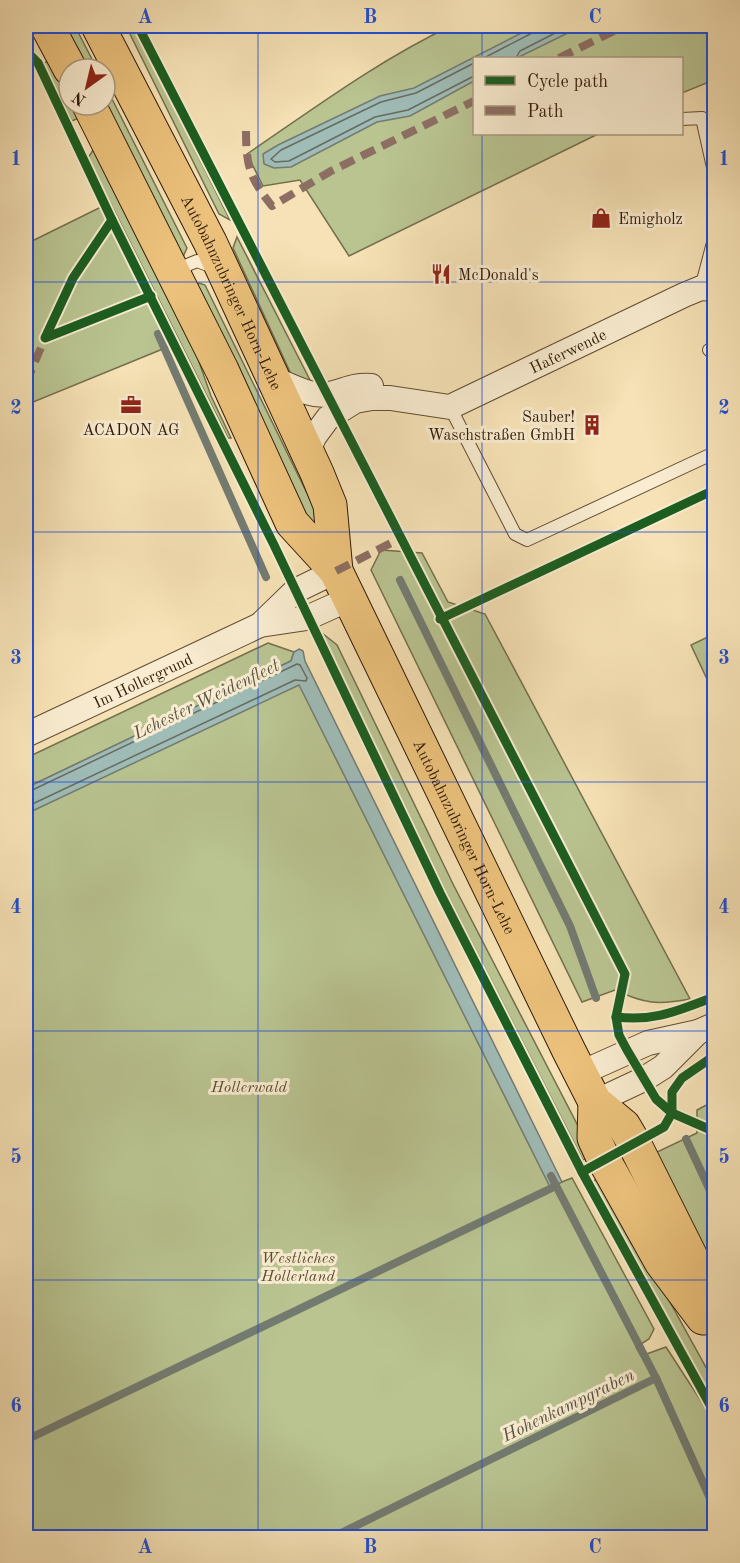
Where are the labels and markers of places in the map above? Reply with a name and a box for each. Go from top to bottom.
shop icon: Emigholz [589,206,613,230]
place label: Emigholz [618,212,683,228]
restaurant icon: McDonald's [429,262,453,286]
place label: McDonald's [458,268,539,284]
office icon: ACADON AG [119,393,143,417]
place label: Sauber! Waschstraßen GmbH [428,410,575,444]
building icon: Sauber! Waschstraßen GmbH [580,413,604,437]
place label: ACADON AG [82,423,180,439]

